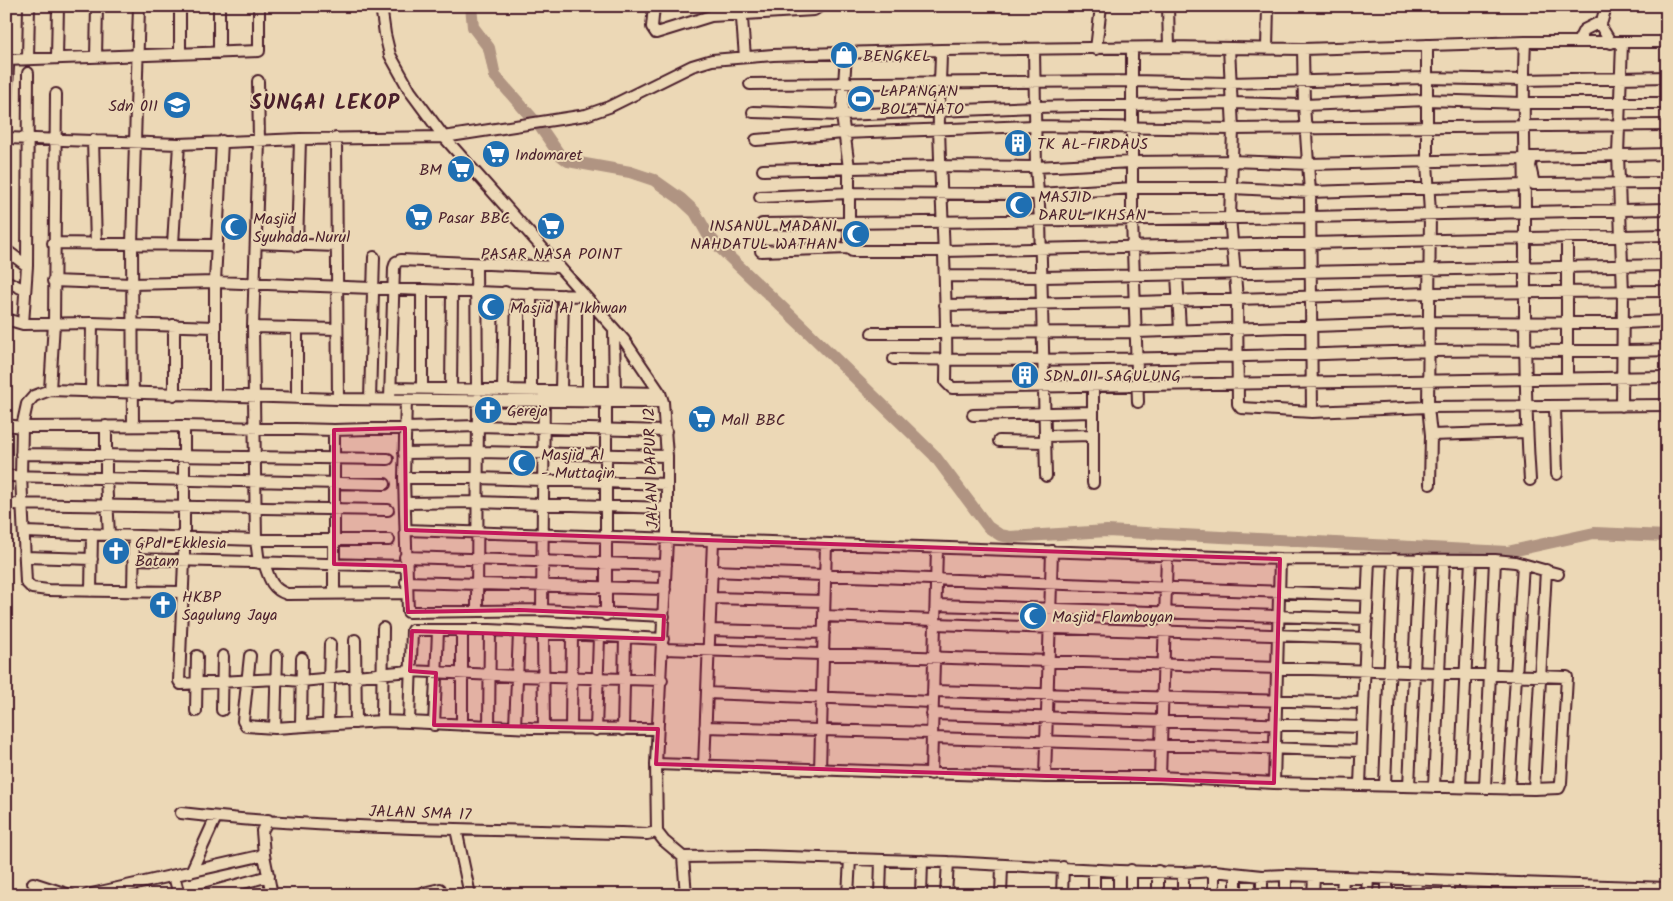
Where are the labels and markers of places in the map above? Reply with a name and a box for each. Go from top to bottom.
shop icon: BENGKEL [829,40,859,70]
place label: BENGKEL [863,44,931,69]
place label: LAPANGAN BOLA NATO [880,79,964,122]
sports icon: LAPANGAN BOLA NATO [846,84,876,114]
school or university icon: Sdn 011 [162,90,192,120]
place label: Sdn 011 [109,94,158,119]
building icon: TK AL-FIRDAUS [1003,128,1033,158]
place label: TK AL-FIRDAUS [1037,132,1149,157]
supermarket icon: Indomaret [481,139,511,169]
place label: Indomaret [515,143,583,168]
supermarket icon: BM [446,154,476,184]
place label: BM [419,158,442,183]
place label: MASJID DARUL IKHSAN [1038,185,1146,228]
mosque icon: MASJID DARUL IKHSAN [1004,190,1034,220]
supermarket icon: Pasar BBC [404,202,434,232]
place label: Pasar BBC [438,206,510,231]
place label: Masjid Syuhada Nurul [253,207,350,250]
supermarket icon: PASAR NASA POINT [536,211,566,241]
mosque icon: Masjid Syuhada Nurul [219,212,249,242]
place label: INSANUL MADANI NAHDATUL WATHAN [690,214,837,257]
mosque icon: INSANUL MADANI NAHDATUL WATHAN [841,219,871,249]
place label: PASAR NASA POINT [481,242,623,267]
mosque icon: Masjid Al Ikhwan [476,292,506,322]
place label: Masjid Al Ikhwan [510,296,627,321]
building icon: SDN 011 SAGULUNG [1010,360,1040,390]
place label: SDN 011 SAGULUNG [1044,364,1181,389]
church icon: Gereja [473,395,503,425]
place label: Gereja [507,399,548,424]
supermarket icon: Mall BBC [687,404,717,434]
place label: Mall BBC [721,408,785,433]
place label: Masjid Al - Muttaqin [541,443,615,486]
mosque icon: Masjid Al - Muttaqin [507,448,537,478]
place label: GPdI Ekklesia Batam [135,531,226,574]
church icon: GPdI Ekklesia Batam [101,536,131,566]
place label: HKBP Sagulung Jaya [182,585,277,628]
church icon: HKBP Sagulung Jaya [148,590,178,620]
mosque icon: Masjid Flamboyan [1018,601,1048,631]
place label: Masjid Flamboyan [1052,605,1173,630]

